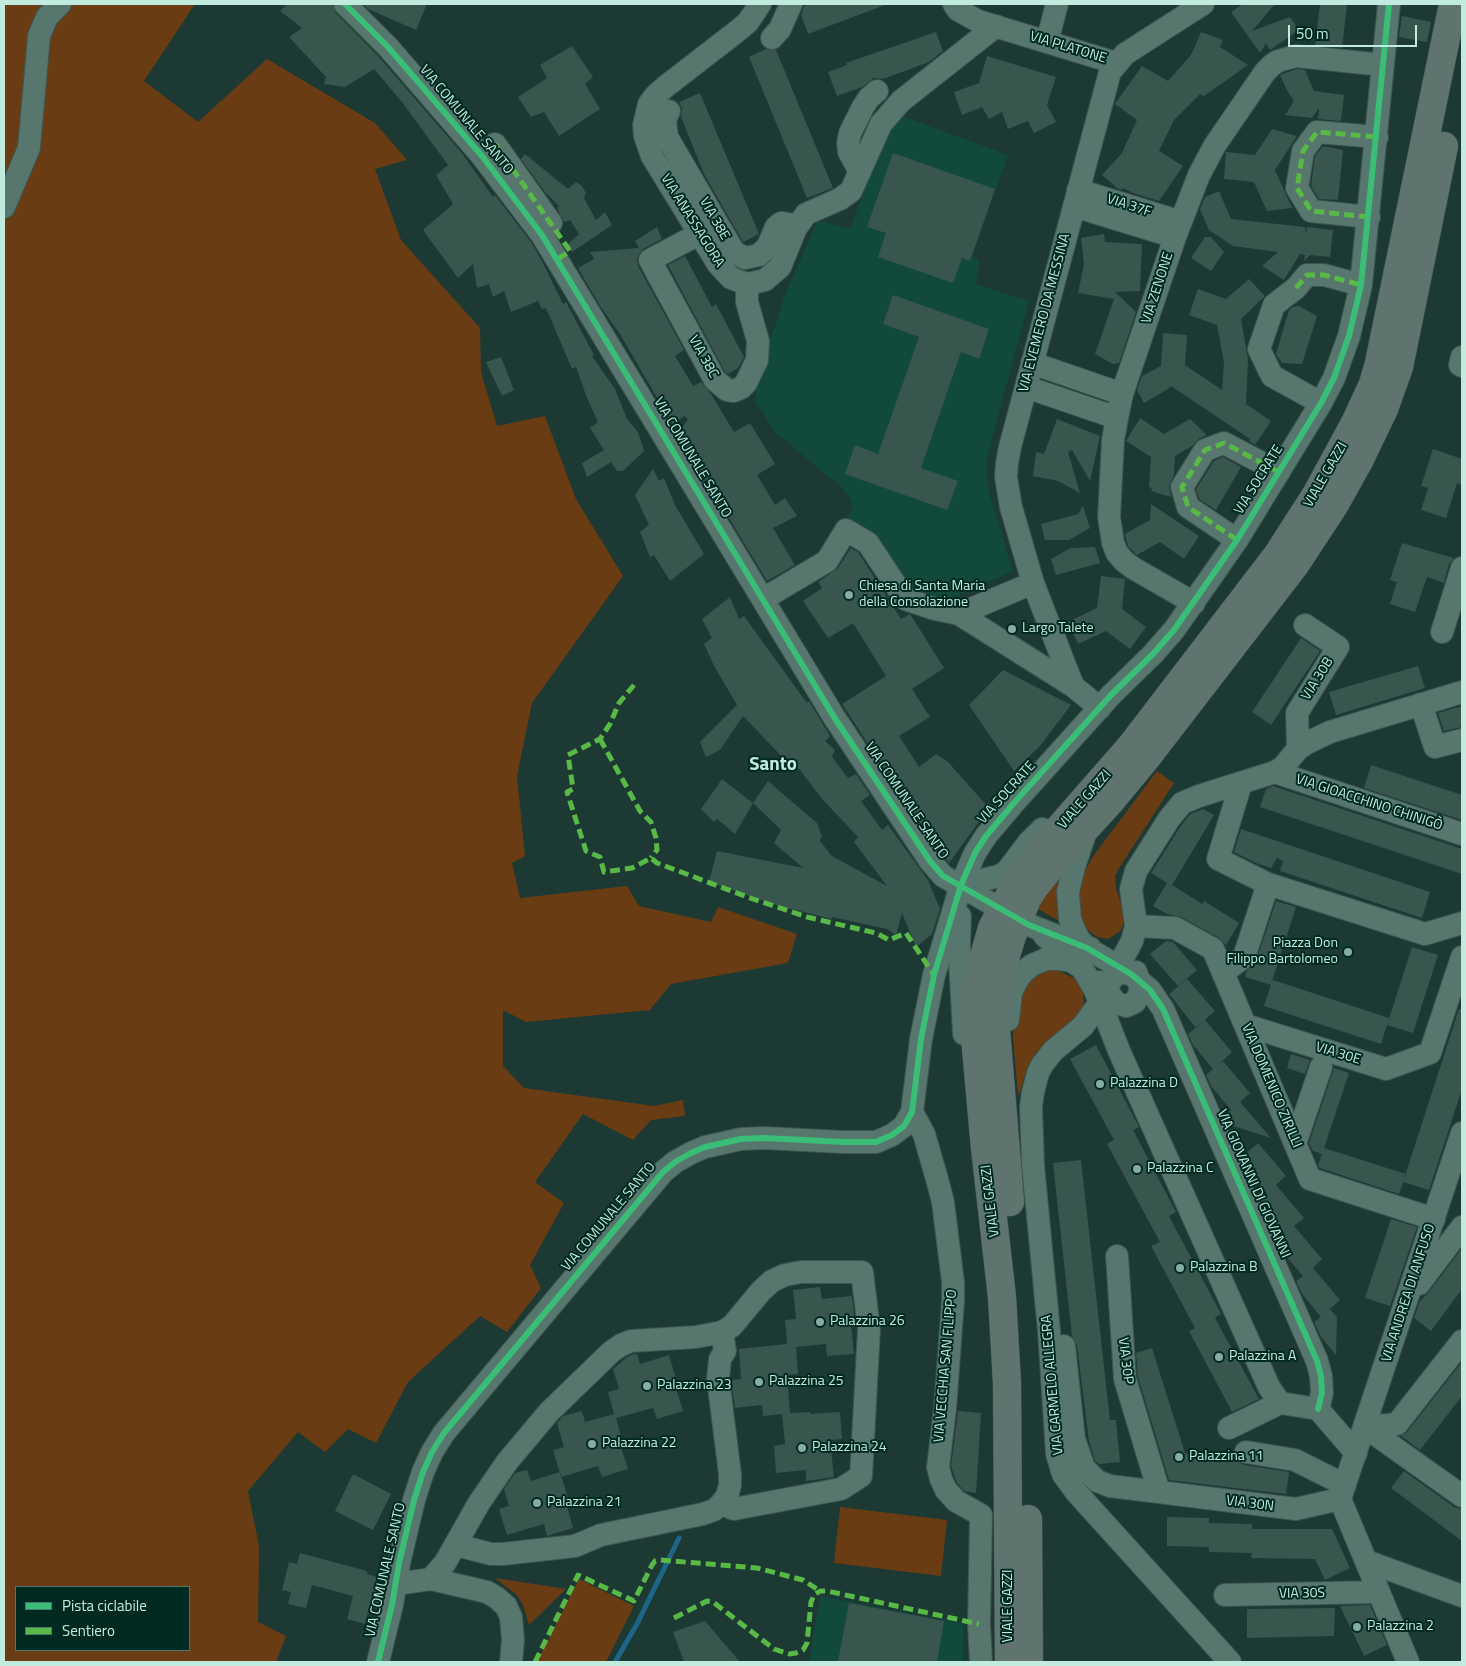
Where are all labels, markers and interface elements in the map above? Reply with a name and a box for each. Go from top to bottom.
scale bar [1291,15,1420,47]
text: 50 m [1296,22,1329,45]
street label: VIA PLATONE [1028,28,1108,68]
street label: VIA COMUNALE SANTO [415,62,517,178]
street label: VIA ANASSAGORA [657,171,727,271]
street label: VIA 37F [1105,191,1153,221]
street label: VIA 38E [695,195,733,243]
street label: VIA EVEMERO DA MESSINA [1016,232,1074,394]
street label: VIA ZENONE [1139,250,1177,326]
street label: VIA 38C [684,333,722,381]
street label: VIA COMUNALE SANTO [649,395,735,521]
street label: VIALE GAZZI [1301,439,1351,511]
street label: VIA SOCRATE [1231,442,1287,518]
place label: Chiesa di Santa Maria della Consolazione [859,579,985,612]
marker: Chiesa di Santa Maria della Consolazione [843,589,855,601]
place label: Largo Talete [1022,621,1094,637]
marker: Largo Talete [1006,623,1018,635]
street label: VIA 30B [1298,654,1338,704]
street label: VIA COMUNALE SANTO [861,739,951,863]
district label: Santo [749,754,797,776]
street label: VIA SOCRATE [974,758,1040,828]
street label: VIALE GAZZI [1055,767,1115,833]
street label: VIA GIOACCHINO CHINIGÒ [1293,771,1445,835]
place label: Piazza Don Filippo Bartolomeo [1226,936,1338,969]
marker: Piazza Don Filippo Bartolomeo [1342,946,1354,958]
street label: VIA DOMENICO ZIRILLI [1237,1021,1305,1151]
street label: VIA 30E [1313,1039,1363,1069]
place label: Palazzina D [1110,1076,1178,1092]
marker: Palazzina D [1094,1078,1106,1090]
street label: VIA GIOVANNI DI GIOVANNI [1213,1107,1293,1261]
street label: VIA COMUNALE SANTO [558,1159,660,1275]
place label: Palazzina C [1147,1161,1214,1177]
marker: Palazzina C [1131,1163,1143,1175]
street label: VIALE GAZZI [978,1164,1004,1238]
street label: VIA ANDREA DI ANFUSO [1379,1222,1439,1364]
place label: Palazzina B [1190,1260,1258,1276]
marker: Palazzina B [1174,1262,1186,1274]
street label: VIA VECCHIA SAN FILIPPO [931,1289,961,1443]
place label: Palazzina 26 [830,1314,905,1330]
street label: VIA CARMELO ALLEGRA [1038,1314,1068,1456]
marker: Palazzina 26 [814,1316,826,1328]
street label: VIA 30P [1114,1337,1136,1385]
place label: Palazzina A [1229,1349,1296,1365]
marker: Palazzina A [1213,1351,1225,1363]
place label: Palazzina 25 [769,1374,844,1390]
marker: Palazzina 25 [753,1376,765,1388]
place label: Palazzina 23 [657,1378,732,1394]
marker: Palazzina 23 [641,1380,653,1392]
place label: Palazzina 22 [602,1436,677,1452]
marker: Palazzina 22 [586,1438,598,1450]
place label: Palazzina 24 [812,1440,887,1456]
marker: Palazzina 24 [796,1442,808,1454]
place label: Palazzina 11 [1189,1449,1264,1465]
marker: Palazzina 11 [1173,1451,1185,1463]
street label: VIA 30N [1225,1493,1275,1515]
place label: Palazzina 21 [547,1495,622,1511]
marker: Palazzina 21 [531,1497,543,1509]
street label: VIA COMUNALE SANTO [362,1501,410,1639]
street label: VIALE GAZZI [1001,1570,1017,1642]
street label: VIA 30S [1279,1585,1325,1603]
legend [15,1586,190,1651]
text: Pista ciclabile [62,1594,147,1617]
text: Sentiero [62,1619,115,1642]
place label: Palazzina 2 [1367,1619,1434,1635]
marker: Palazzina 2 [1351,1621,1363,1633]

